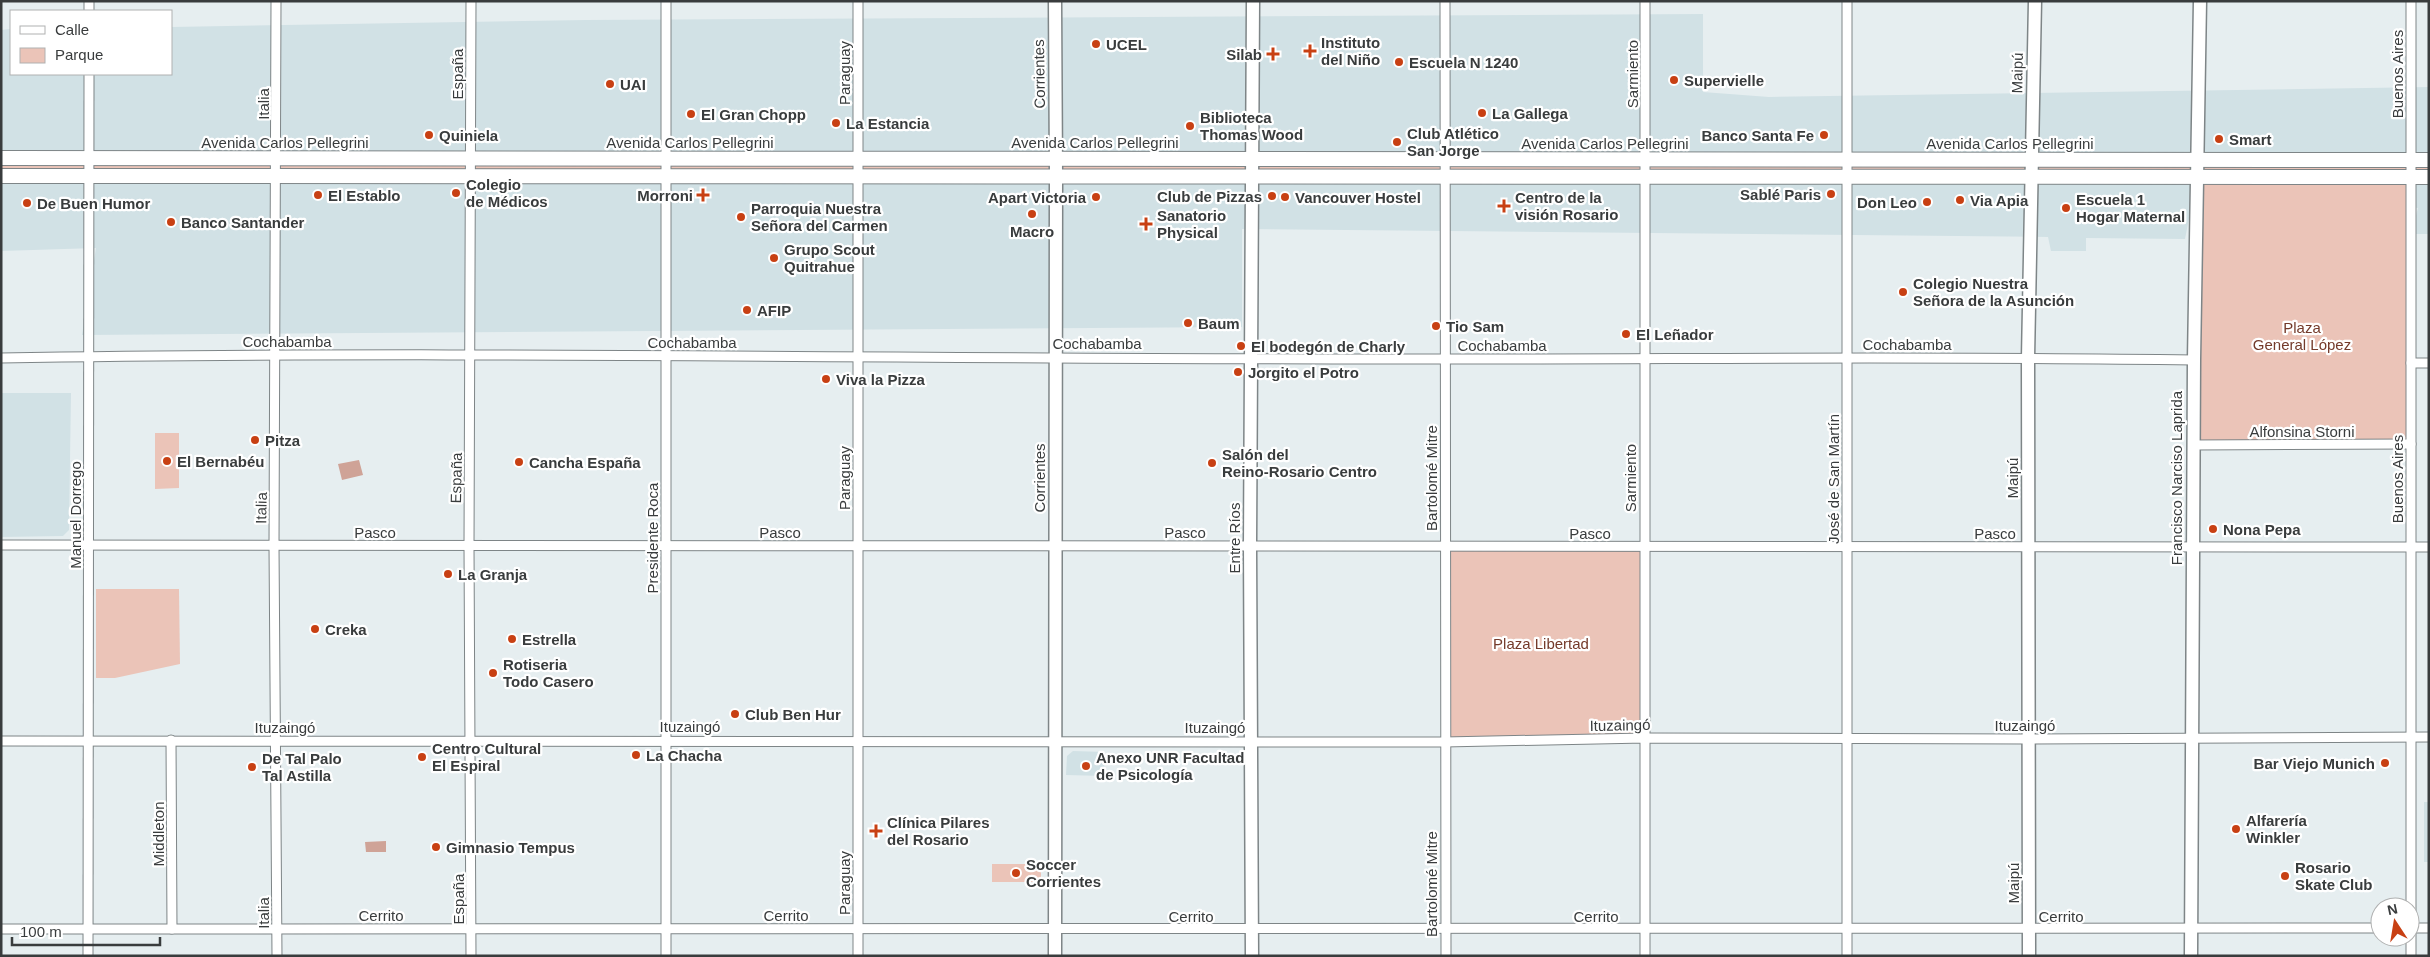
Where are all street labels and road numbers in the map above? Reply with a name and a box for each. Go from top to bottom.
street label: Buenos Aires [2389,30,2406,118]
street label: Corrientes [1030,39,1048,109]
street label: Paraguay [836,40,853,105]
street label: Sarmiento [1624,40,1641,108]
street label: España [449,48,466,99]
street label: Maipú [2008,52,2026,94]
street label: Italia [255,88,272,120]
street label: Avenida Carlos Pellegrini [201,134,369,151]
street label: Avenida Carlos Pellegrini [606,134,774,151]
street label: Avenida Carlos Pellegrini [1011,134,1179,151]
street label: Avenida Carlos Pellegrini [1521,135,1689,152]
street label: Avenida Carlos Pellegrini [1926,135,2094,152]
street label: Cochabamba [242,333,332,350]
street label: Cochabamba [647,334,737,351]
street label: Cochabamba [1052,335,1142,352]
street label: Cochabamba [1862,336,1952,353]
street label: Cochabamba [1457,337,1547,354]
street label: Francisco Narciso Laprida [2168,390,2185,565]
street label: José de San Martín [1825,414,1842,544]
street label: Alfonsina Storni [2249,423,2355,440]
street label: Bartolomé Mitre [1423,425,1440,531]
street label: Buenos Aires [2389,435,2406,523]
street label: Corrientes [1031,443,1048,513]
street label: Sarmiento [1622,444,1639,512]
street label: Paraguay [836,445,853,510]
street label: España [447,452,465,504]
street label: Maipú [2004,458,2021,498]
street label: Manuel Dorrego [67,461,84,569]
street label: Presidente Roca [644,482,661,593]
street label: Italia [252,491,270,524]
street label: Entre Ríos [1226,503,1243,573]
street label: Pasco [354,524,396,541]
street label: Pasco [759,524,801,541]
street label: Pasco [1164,524,1206,541]
street label: Pasco [1569,525,1611,542]
street label: Pasco [1974,525,2016,542]
street label: Ituzaingó [1589,716,1651,734]
street label: Ituzaingó [1995,717,2055,734]
street label: Ituzaingó [660,718,720,735]
street label: Ituzaingó [255,719,315,736]
street label: Ituzaingó [1185,719,1245,736]
street label: Middleton [150,801,167,867]
street label: Bartolomé Mitre [1423,831,1440,937]
street label: Paraguay [836,850,853,915]
street label: Maipú [2005,863,2022,903]
street label: España [450,873,467,924]
street label: Italia [255,897,272,929]
street label: Cerrito [358,907,404,924]
street label: Cerrito [763,907,809,924]
street label: Cerrito [1168,908,1214,925]
street label: Cerrito [1573,908,1619,925]
street label: Cerrito [2038,908,2084,925]

